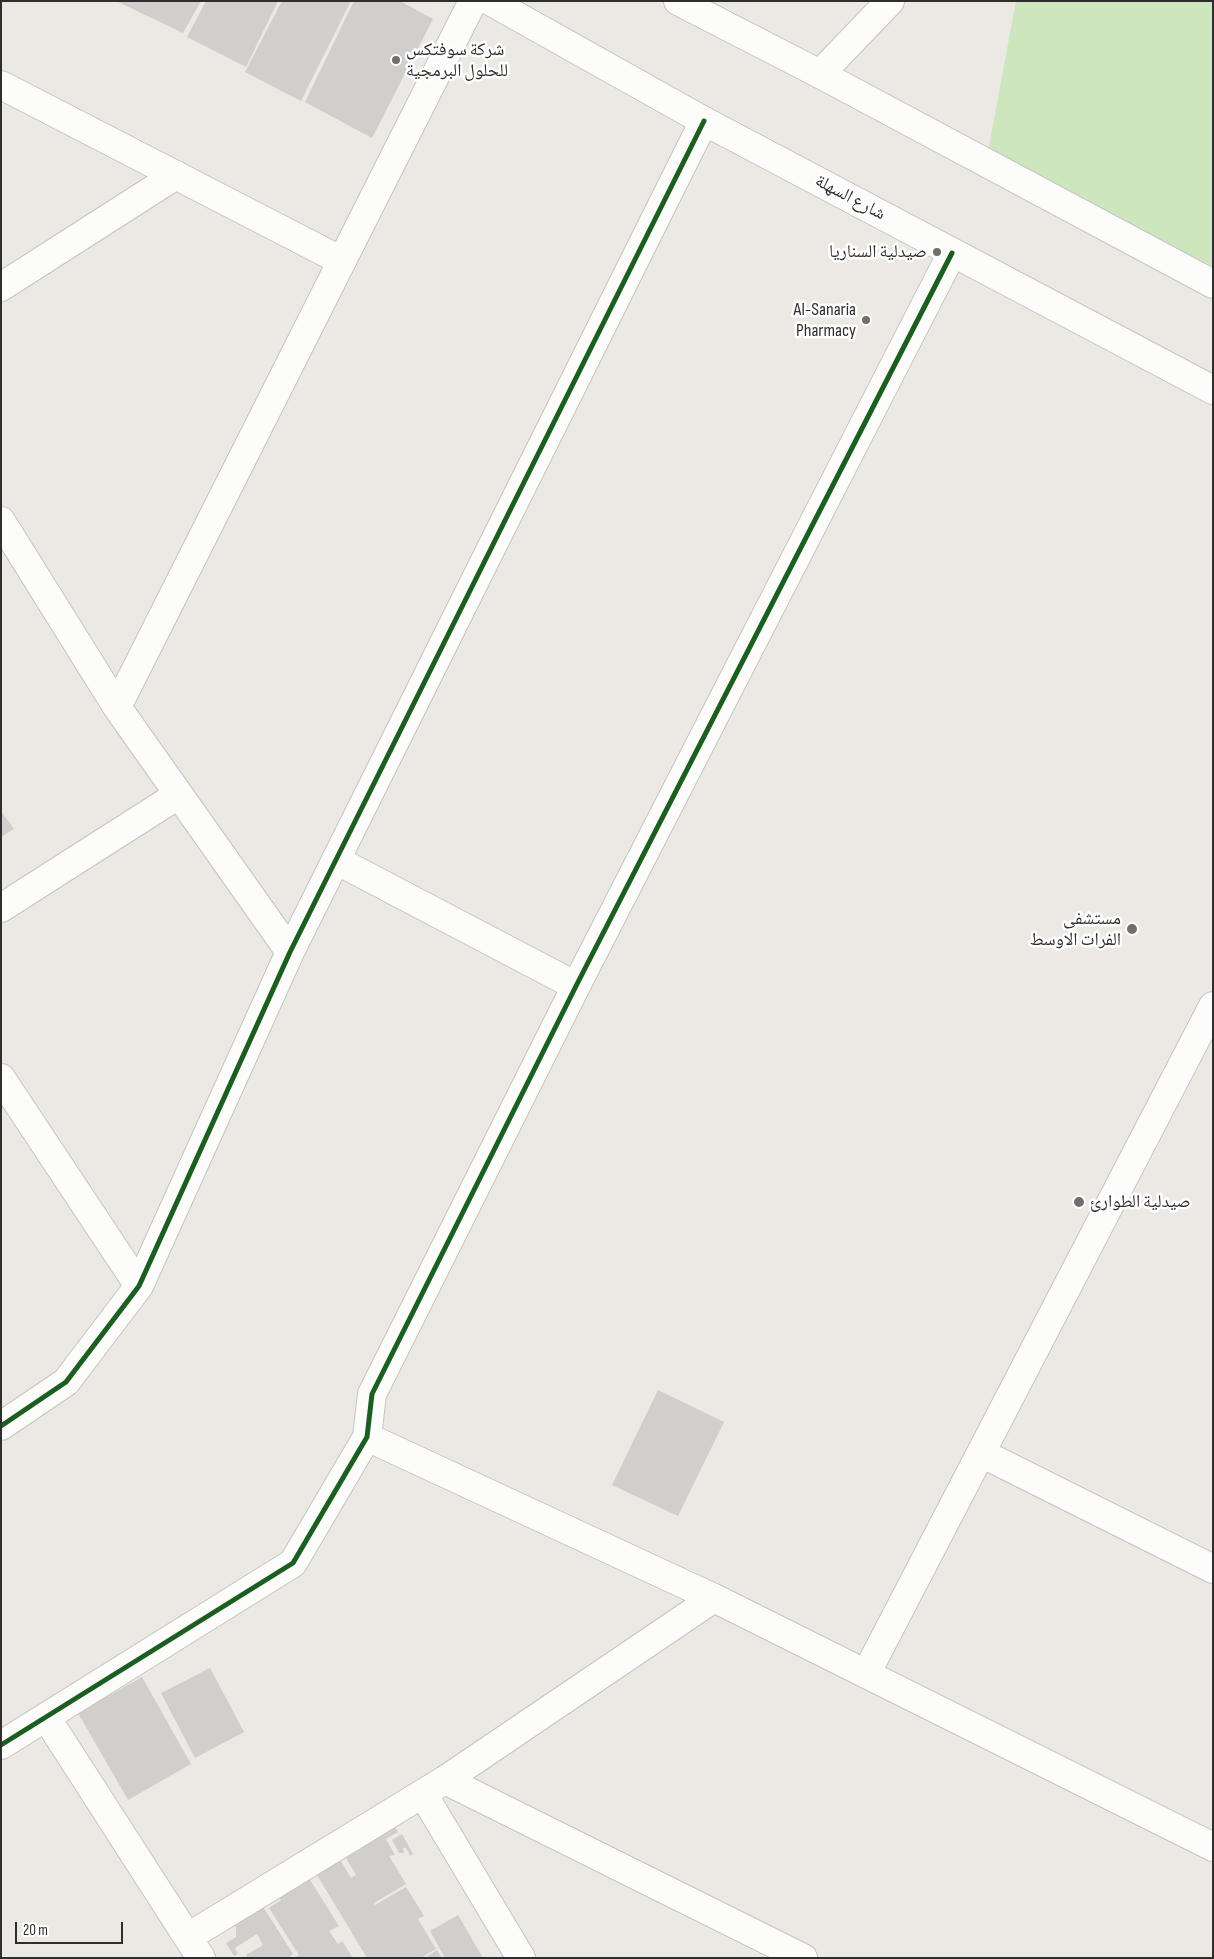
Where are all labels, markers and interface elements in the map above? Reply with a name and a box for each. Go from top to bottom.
place label: شركة سوفتكس للحلول البرمجية [406,39,508,82]
marker: شركة سوفتكس للحلول البرمجية [390,54,402,66]
street label: شارع السهلة [811,171,889,225]
place label: صيدلية السناريا [829,241,927,263]
marker: صيدلية السناريا [931,246,943,258]
place label: Al-Sanaria Pharmacy [794,299,856,342]
marker: Al-Sanaria Pharmacy [860,314,872,326]
place label: مستشفى الفرات الاوسط [1030,908,1121,951]
marker: مستشفى الفرات الاوسط [1125,922,1139,936]
place label: صيدلية الطوارئ [1090,1191,1191,1213]
marker: صيدلية الطوارئ [1072,1195,1086,1209]
scale bar [18,1912,125,1944]
text: 20 m [23,1921,48,1940]

